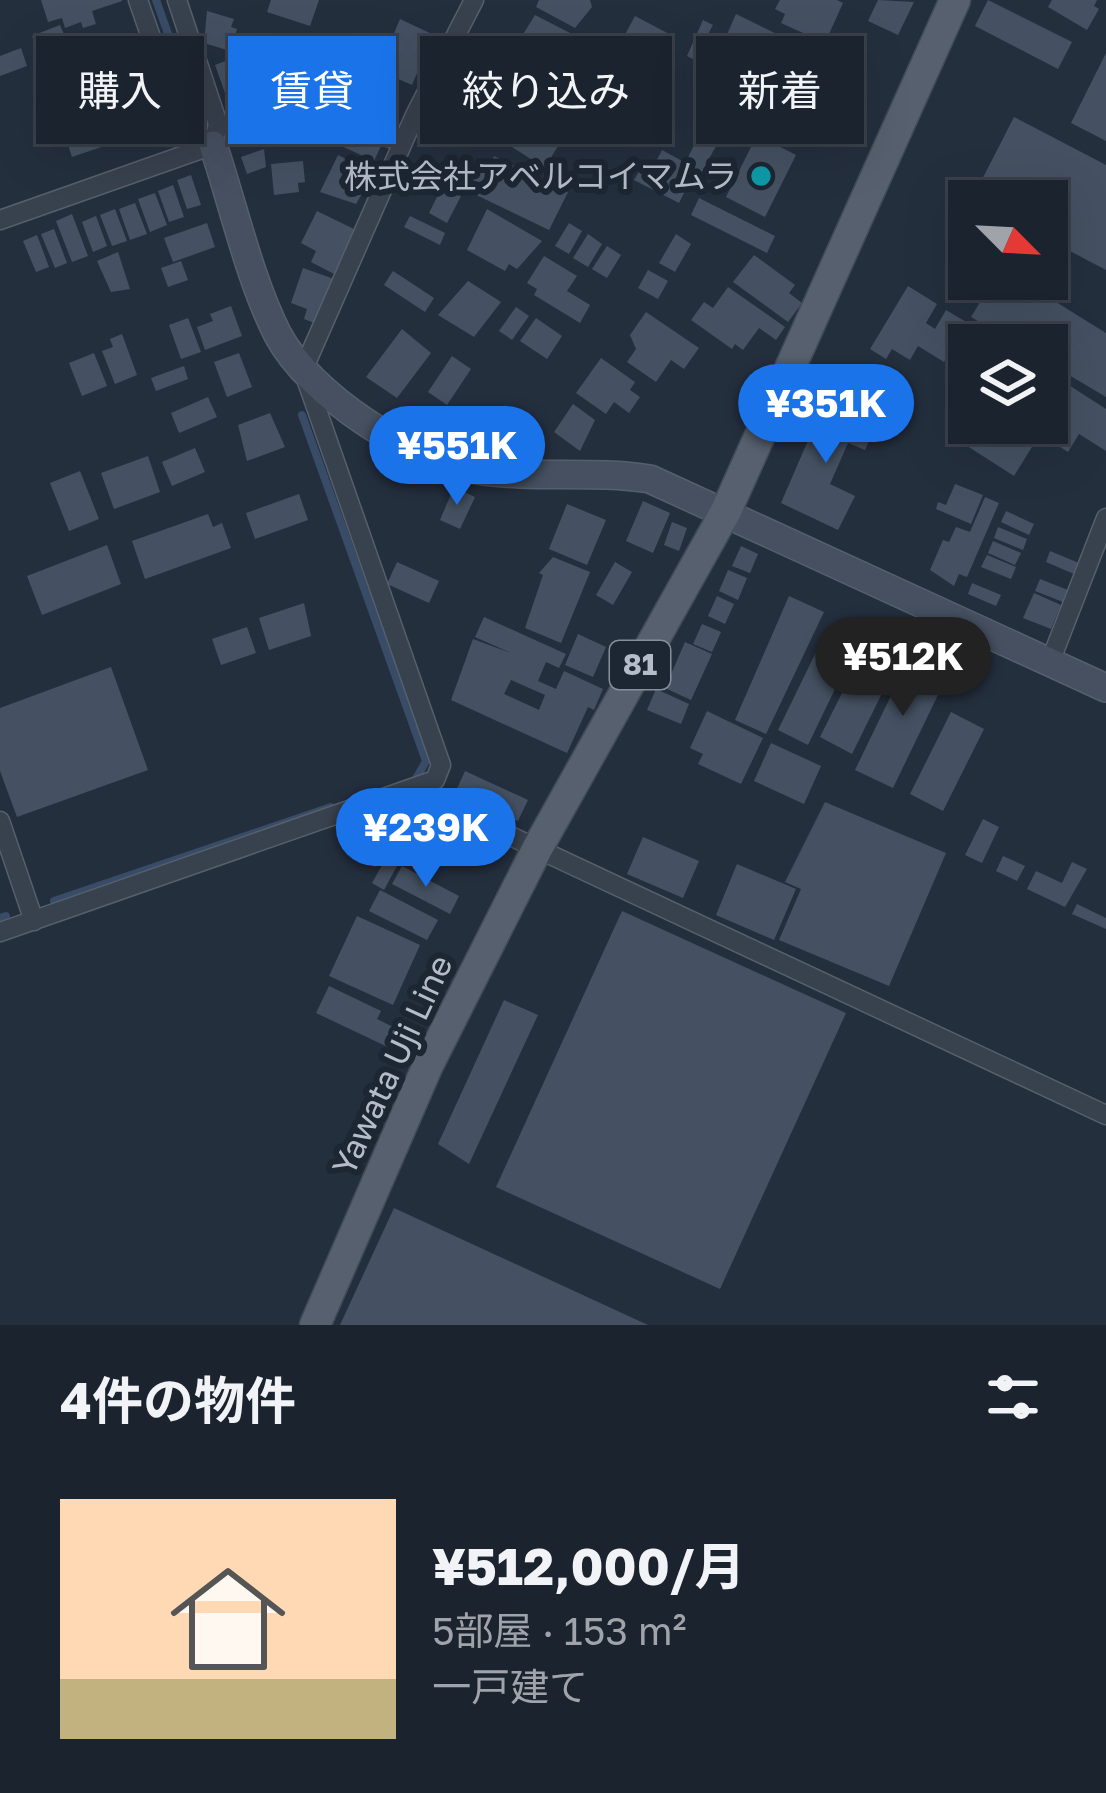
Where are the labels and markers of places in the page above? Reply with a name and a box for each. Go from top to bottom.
place label: 株式会社アベルコイマムラ [344,156,737,195]
marker: 株式会社アベルコイマムラ [748,163,774,189]
pin: ¥351K [742,364,910,466]
pin: ¥551K [373,406,541,508]
pin: ¥512K [819,617,987,719]
pin: ¥239K [342,788,510,890]

